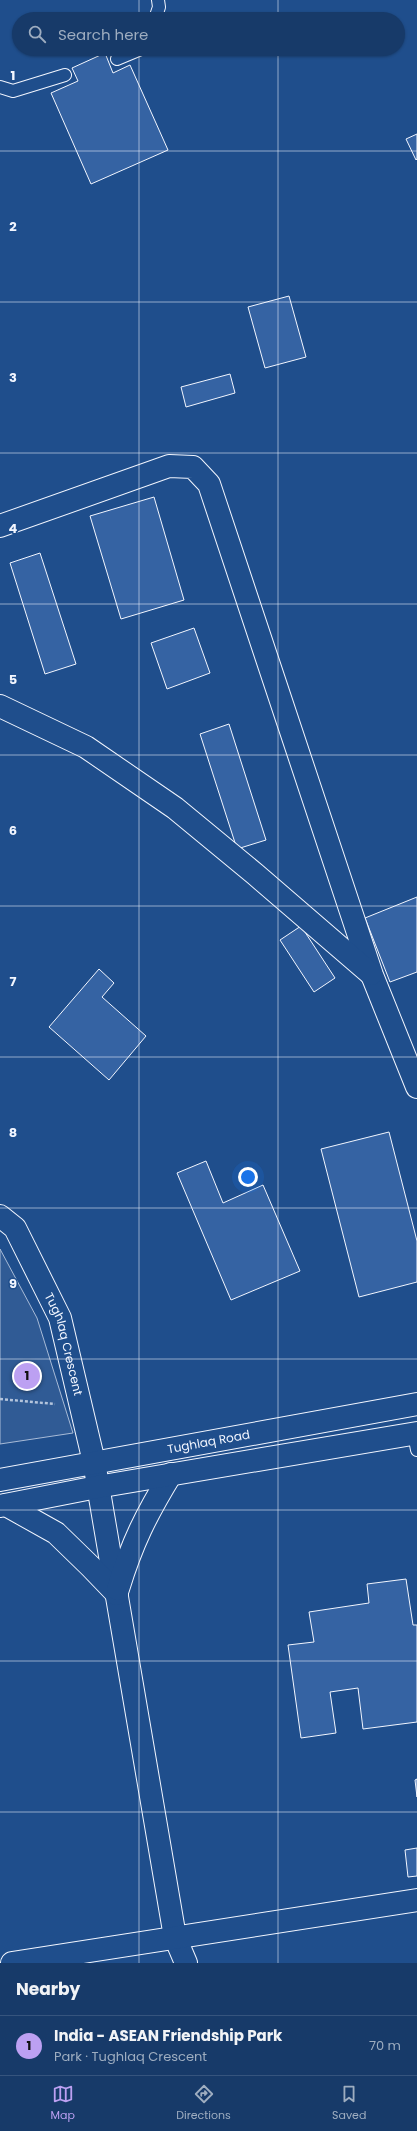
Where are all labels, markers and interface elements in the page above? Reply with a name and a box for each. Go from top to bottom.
search box [12,12,405,56]
icon: search [26,23,48,45]
text: Search here [58,24,148,45]
text: 1 [11,66,15,85]
text: 2 [9,217,17,236]
text: 3 [9,368,17,387]
text: 4 [9,519,18,538]
text: 5 [9,670,17,689]
text: 6 [9,821,17,840]
text: 7 [10,972,17,991]
text: 8 [9,1123,17,1142]
your location [238,1167,258,1187]
text: 9 [9,1274,17,1293]
street label: Tughlaq Crescent [41,1290,87,1397]
pin: 1 [14,1361,40,1391]
street label: Tughlaq Road [166,1426,251,1457]
text: Nearby [16,1977,80,2001]
text: India - ASEAN Friendship Park [54,2025,282,2046]
text: 1 [27,2036,31,2055]
text: 70 m [369,2036,401,2055]
text: Park · Tughlaq Crescent [54,2047,207,2066]
tab: Map [51,2083,75,2124]
tab: Directions [176,2083,231,2124]
tab: Saved [332,2083,366,2124]

